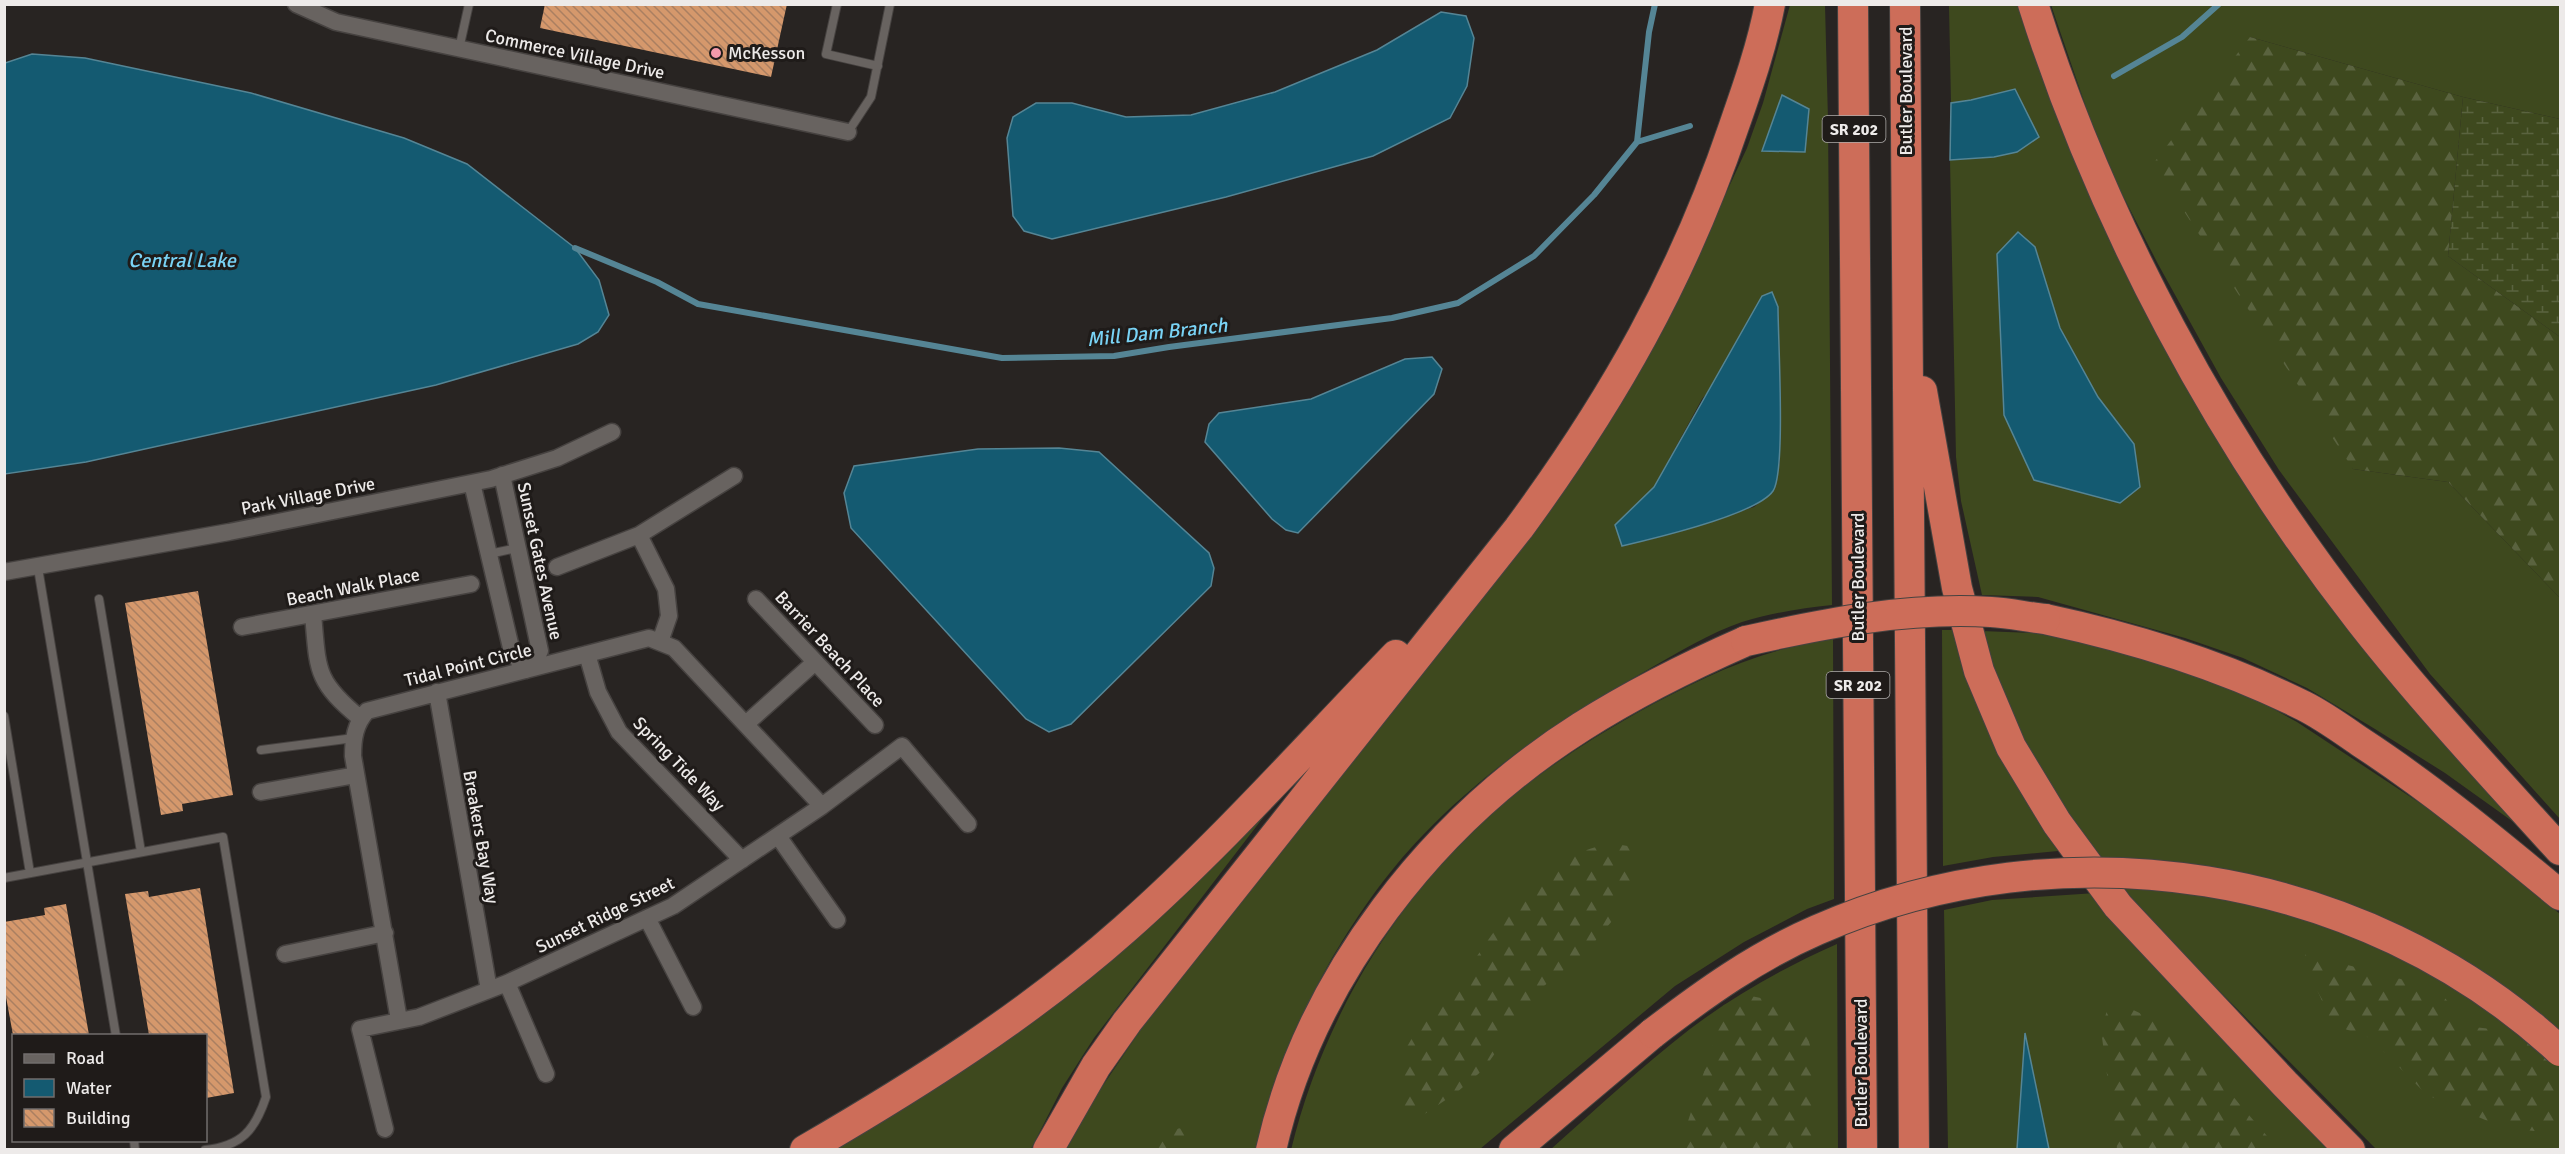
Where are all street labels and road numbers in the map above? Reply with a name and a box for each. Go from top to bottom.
street label: Commerce Village Drive [483,24,667,84]
street label: Butler Boulevard [1895,26,1917,156]
road number: SR 202 [1822,116,1886,142]
street label: Park Village Drive [239,472,377,520]
street label: Sunset Gates Avenue [513,480,567,642]
street label: Butler Boulevard [1847,512,1869,642]
street label: Beach Walk Place [285,563,421,611]
street label: Barrier Beach Place [770,586,890,712]
street label: Tidal Point Circle [402,639,534,691]
road number: SR 202 [1826,672,1890,698]
street label: Spring Tide Way [628,712,730,816]
street label: Breakers Bay Way [458,768,504,906]
street label: Sunset Ridge Street [532,872,678,958]
street label: Butler Boulevard [1850,998,1872,1128]

